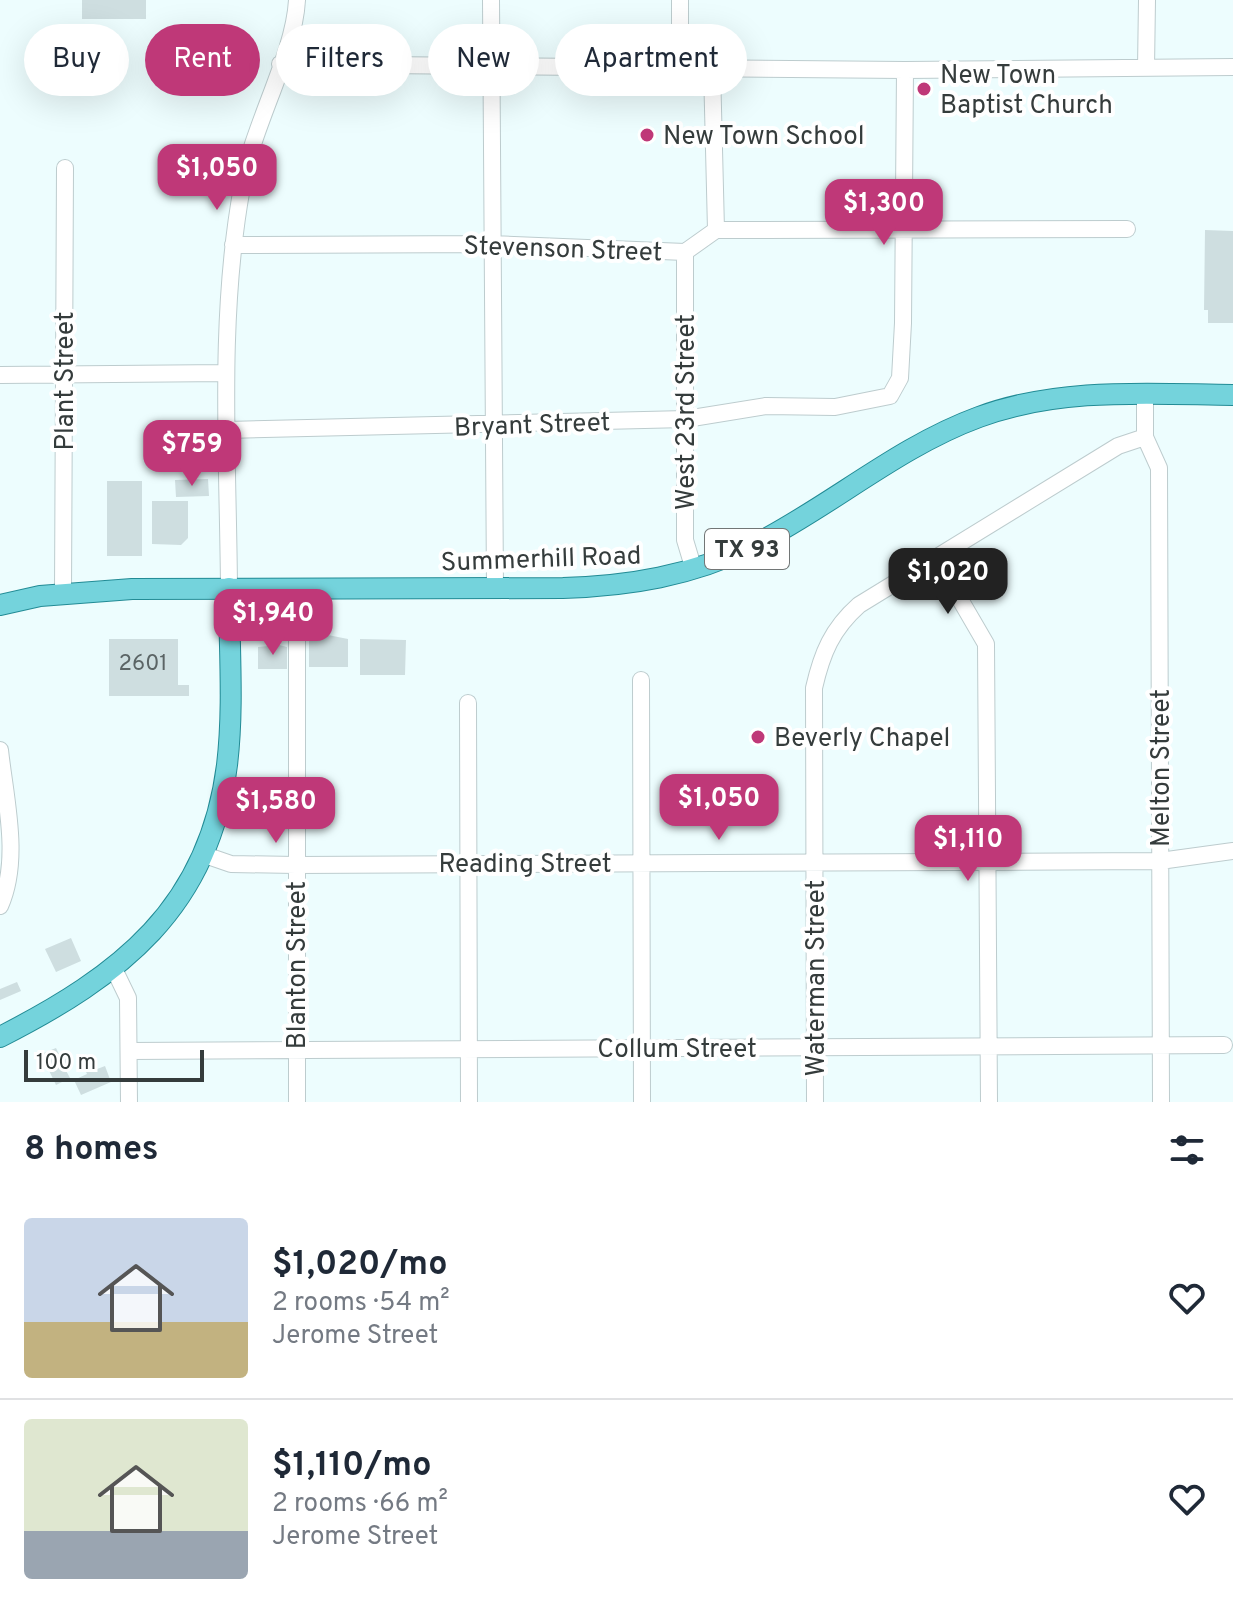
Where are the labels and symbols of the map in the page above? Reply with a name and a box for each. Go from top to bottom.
place label: New Town Baptist Church [940,60,1113,123]
marker: New Town Baptist Church [915,80,933,98]
place label: New Town School [663,121,865,154]
marker: New Town School [638,126,656,144]
pin: $1,050 [152,144,282,212]
pin: $1,300 [819,179,949,247]
street label: Stevenson Street [463,231,663,270]
street label: Plant Street [50,312,83,450]
street label: West 23rd Street [671,314,704,510]
street label: Bryant Street [453,407,611,446]
pin: $759 [145,420,239,488]
road number: TX 93 [705,529,789,569]
street label: Summerhill Road [440,541,642,580]
pin: $1,020 [883,548,1013,616]
pin: $1,940 [208,589,338,657]
house number: 2601 [119,651,167,678]
street label: Melton Street [1146,689,1179,847]
place label: Beverly Chapel [774,723,950,756]
marker: Beverly Chapel [749,728,767,746]
pin: $1,050 [654,774,784,842]
pin: $1,580 [211,777,341,845]
pin: $1,110 [903,815,1033,883]
street label: Reading Street [438,849,612,882]
street label: Waterman Street [801,880,834,1076]
street label: Blanton Street [282,881,315,1049]
street label: Collum Street [597,1034,757,1067]
scale bar [24,1046,204,1082]

